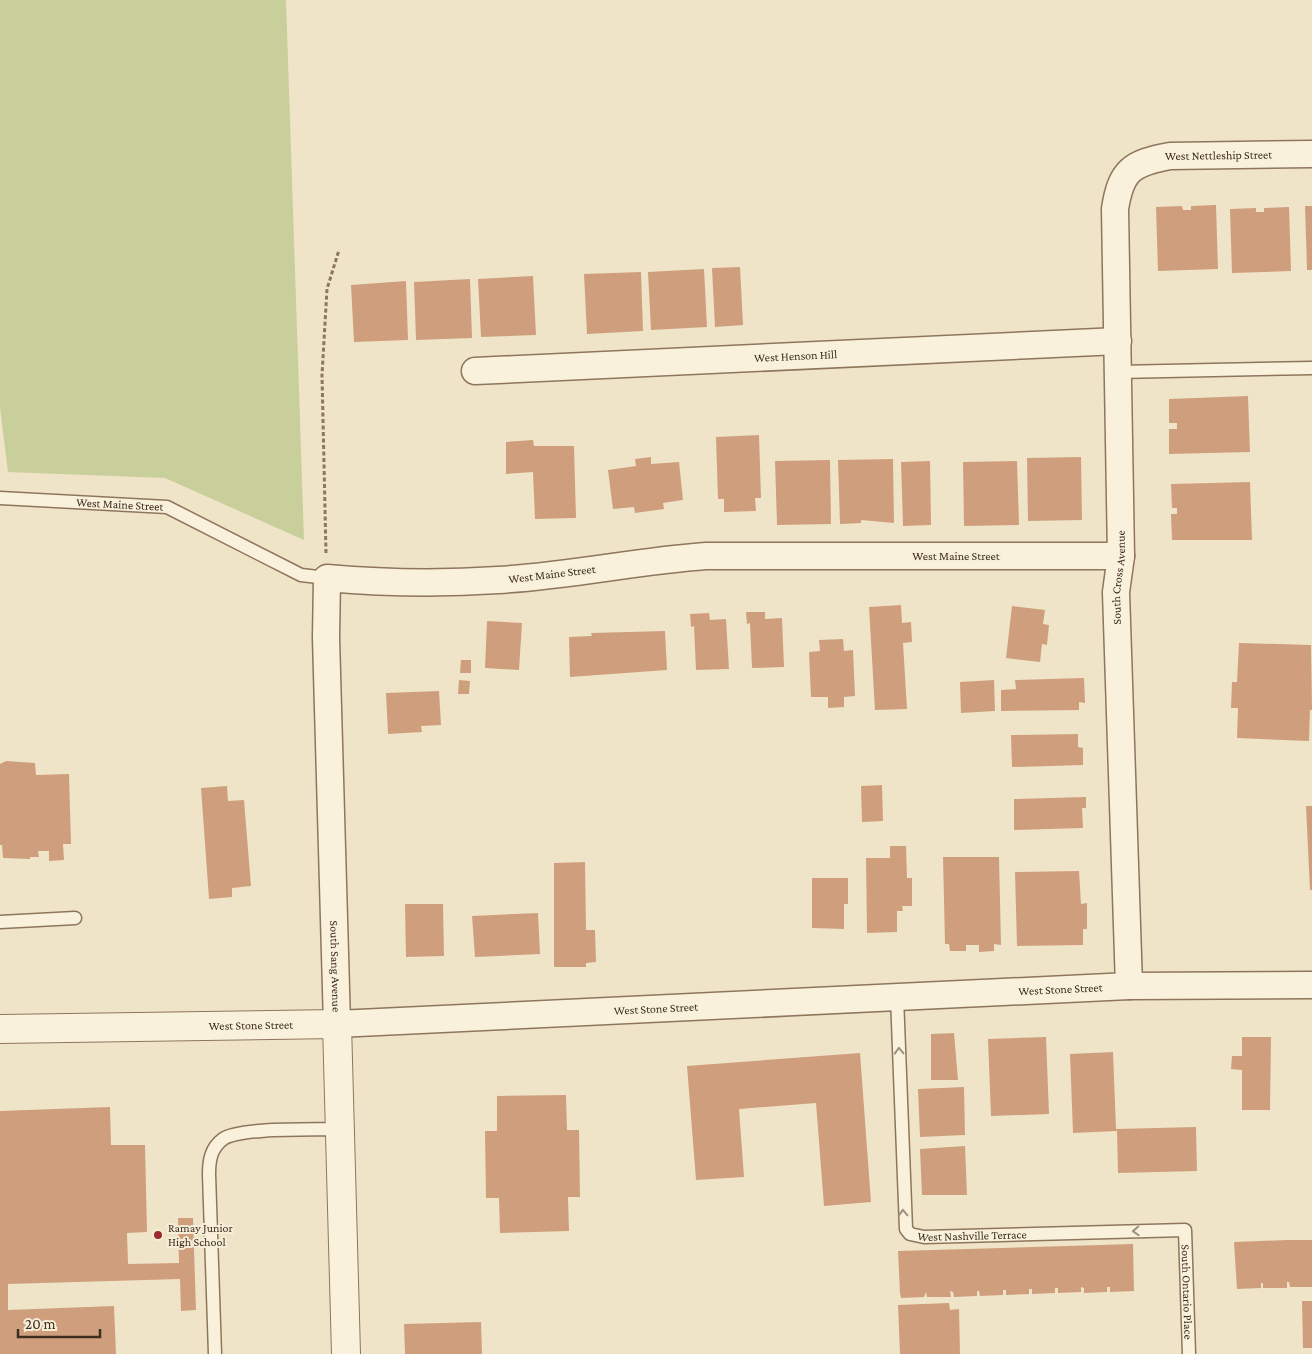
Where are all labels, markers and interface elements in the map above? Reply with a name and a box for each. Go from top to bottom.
street label: West Nettleship Street [1165,148,1273,163]
street label: West Henson Hill [754,347,837,365]
street label: West Maine Street [76,495,165,514]
street label: South Cross Avenue [1109,530,1128,625]
street label: West Maine Street [912,549,1001,563]
street label: West Maine Street [508,562,597,586]
street label: South Sang Avenue [327,920,344,1012]
street label: West Stone Street [1018,980,1104,998]
street label: West Stone Street [613,1000,699,1018]
street label: West Stone Street [209,1018,294,1033]
one-way arrow [893,1046,904,1054]
one-way arrow [898,1209,909,1217]
place label: Ramay Junior High School [168,1221,234,1249]
one-way arrow [1132,1226,1140,1236]
street label: West Nashville Terrace [916,1227,1027,1245]
marker: Ramay Junior High School [152,1229,164,1241]
street label: South Ontario Place [1178,1244,1196,1340]
scale bar [18,1306,100,1338]
text: 20 m [25,1316,56,1332]

